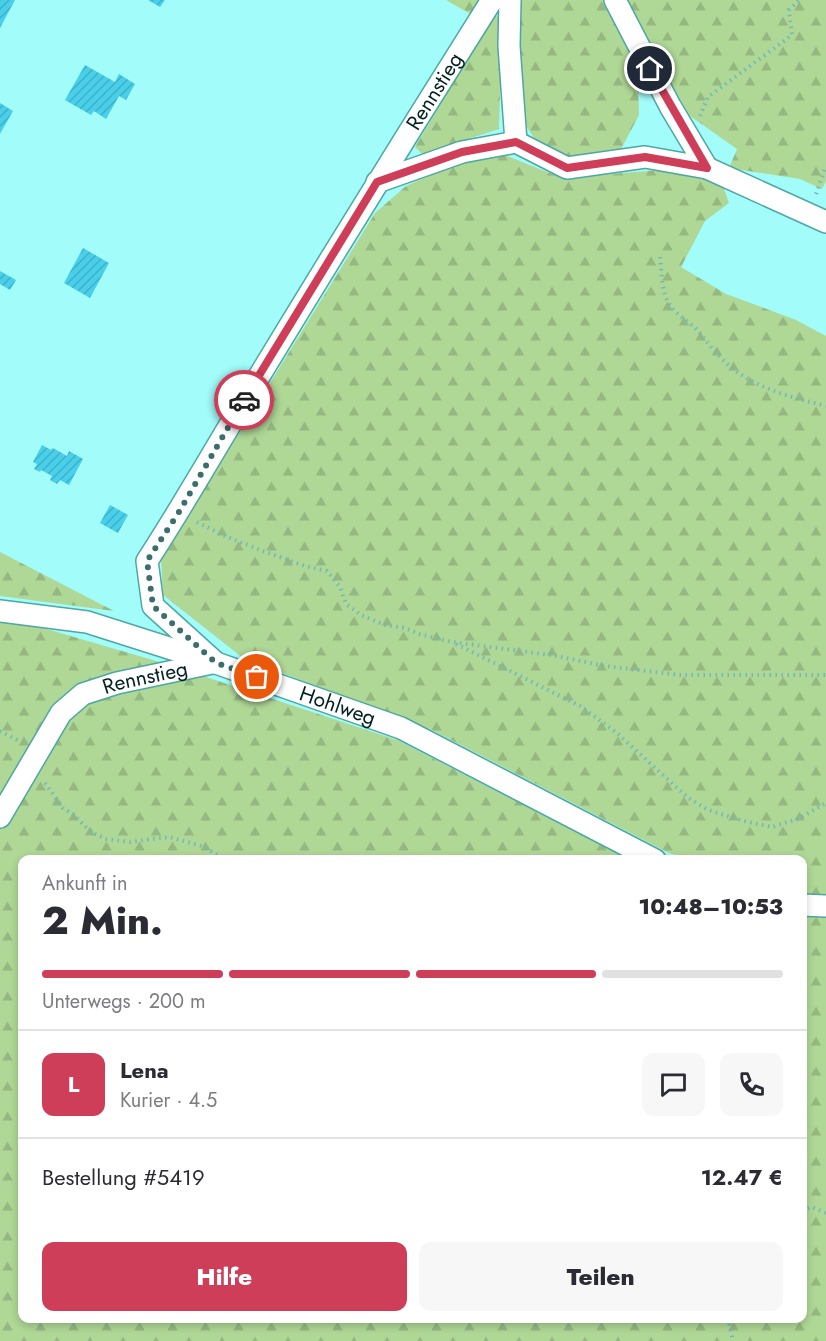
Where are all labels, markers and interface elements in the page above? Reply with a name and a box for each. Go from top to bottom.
pin [624,43,675,94]
street label: Rennstieg [399,47,470,136]
icon: home [633,52,666,85]
courier [214,370,274,430]
icon: car [228,384,261,417]
pin [231,651,282,702]
street label: Rennstieg [98,654,190,702]
icon: bag [240,660,273,693]
street label: Hohlweg [295,678,380,733]
text: Ankunft in [42,869,128,898]
text: 10:48–10:53 [639,890,783,922]
text: 2 Min. [42,892,163,949]
text: Unterwegs · 200 m [42,987,206,1016]
button: chat [642,1053,705,1116]
button: phone [720,1053,783,1116]
text: Lena [120,1054,169,1086]
text: L [68,1068,79,1100]
text: Kurier · 4.5 [120,1086,217,1115]
text: Bestellung #5419 [42,1161,205,1193]
text: 12.47 € [701,1161,783,1193]
button: Hilfe [42,1242,407,1311]
button: Teilen [419,1242,783,1311]

